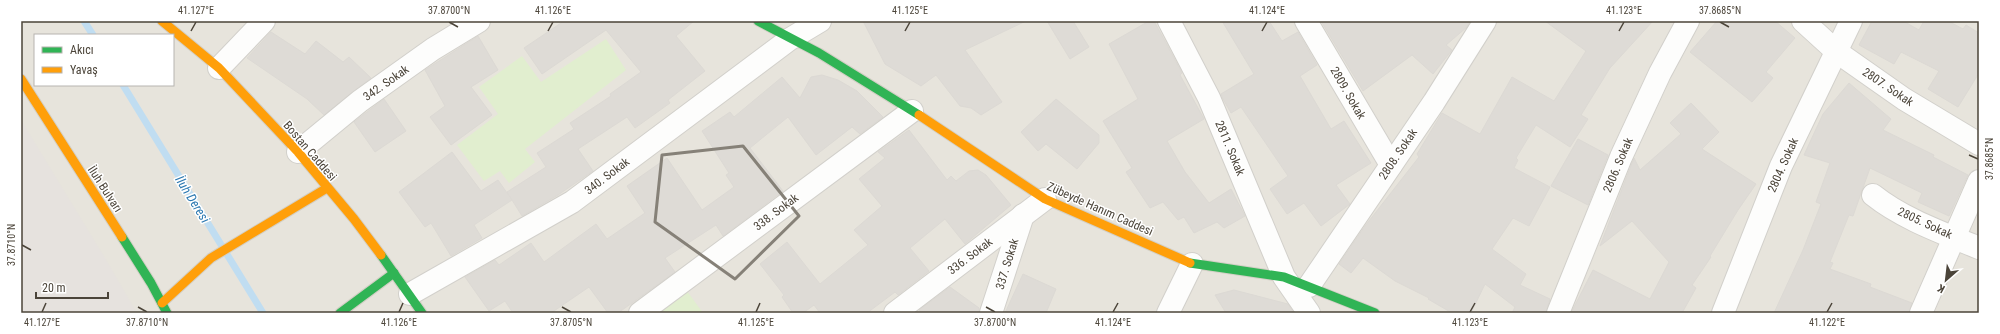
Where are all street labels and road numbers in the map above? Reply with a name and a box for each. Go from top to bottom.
street label: 342. Sokak [360,62,412,104]
street label: 2809. Sokak [1327,64,1369,122]
street label: 2807. Sokak [1860,65,1917,109]
street label: Bostan Caddesi [280,118,340,184]
street label: 2811. Sokak [1212,118,1248,178]
street label: 2808. Sokak [1376,125,1420,182]
street label: 2806. Sokak [1600,135,1636,195]
street label: 2804. Sokak [1765,135,1802,195]
street label: 340. Sokak [582,154,633,197]
street label: İluh Bulvarı [85,163,126,215]
street label: Zübeyde Hanım Caddesi [1045,179,1155,239]
street label: 338. Sokak [751,190,802,233]
street label: 2805. Sokak [1896,204,1955,242]
street label: 336. Sokak [945,234,996,277]
street label: 337. Sokak [993,236,1022,291]

